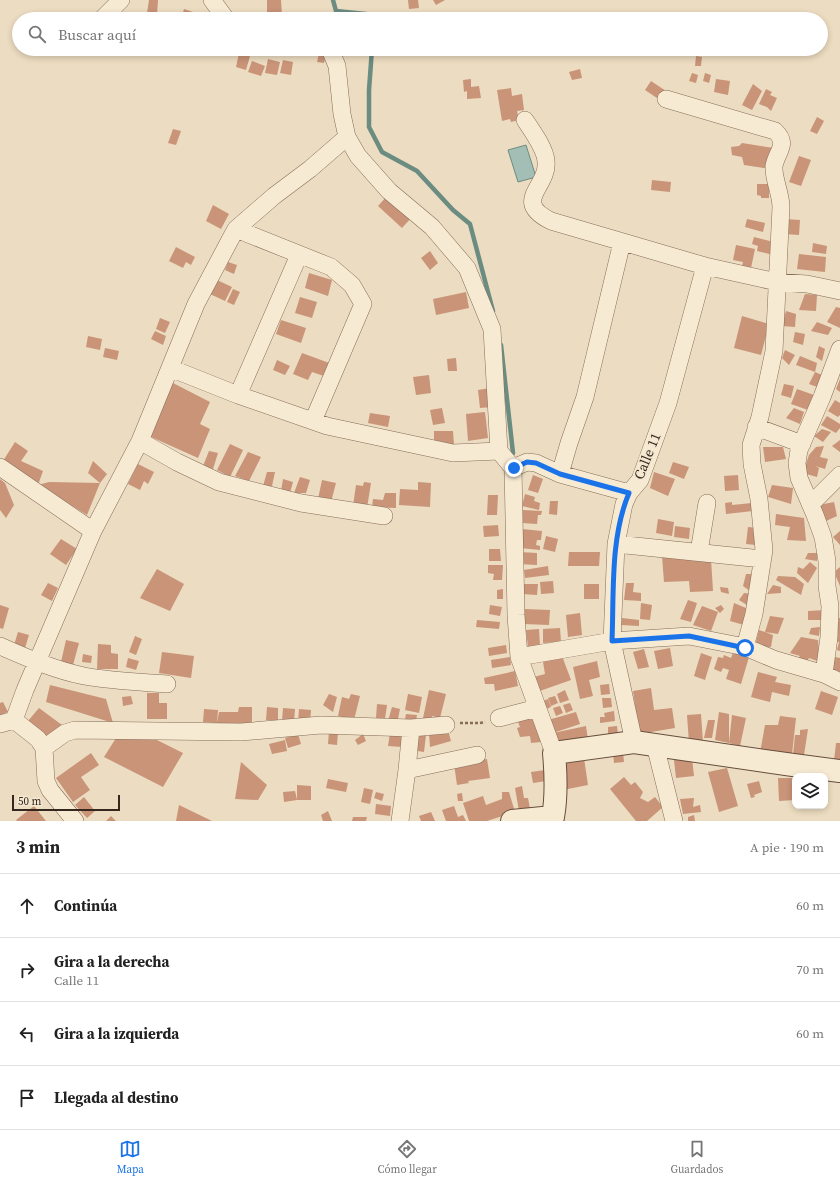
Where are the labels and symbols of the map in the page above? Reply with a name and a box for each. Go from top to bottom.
street label: Calle 11 [629,430,665,482]
route end [505,459,523,477]
route start [736,639,754,657]
scale bar [12,793,120,812]

